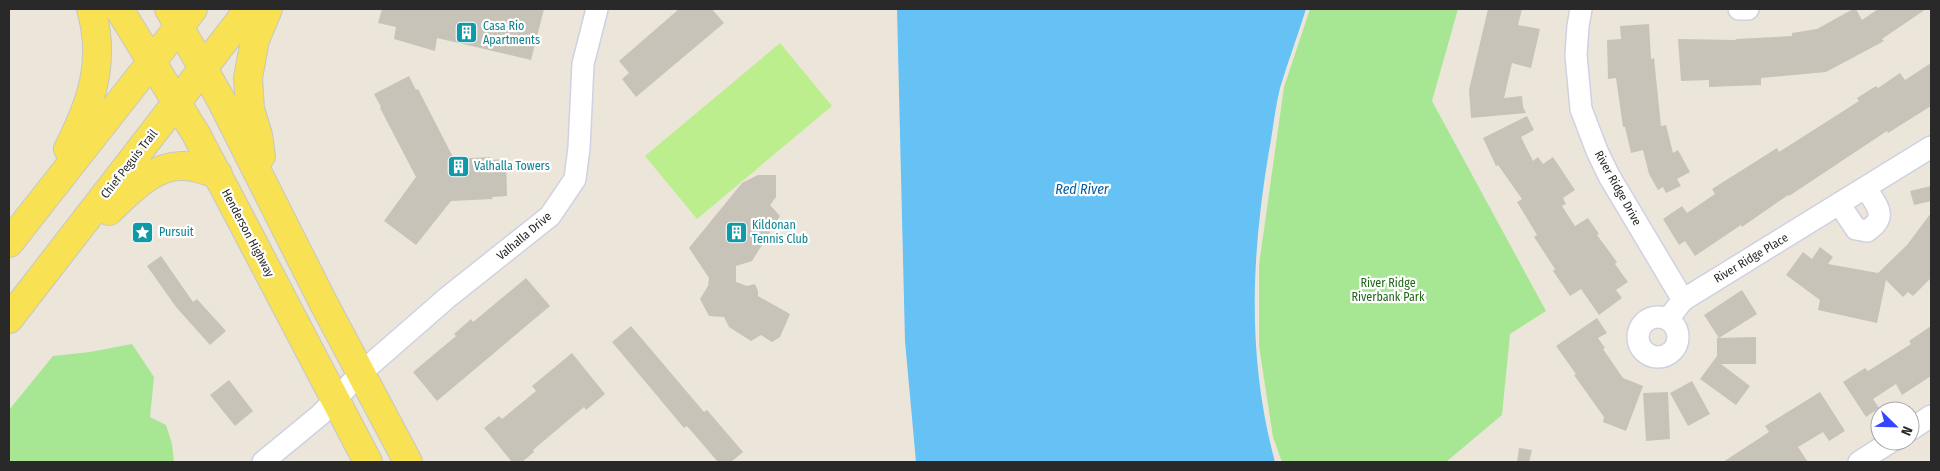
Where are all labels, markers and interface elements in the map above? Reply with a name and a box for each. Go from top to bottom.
place label: Casa Rio Apartments [483,19,540,47]
building icon: Casa Rio Apartments [455,21,479,45]
street label: Chief Peguis Trail [98,127,160,201]
street label: River Ridge Drive [1592,148,1644,228]
building icon: Valhalla Towers [446,154,470,178]
place label: Valhalla Towers [474,159,550,173]
water label: Red River [1055,181,1110,198]
street label: Henderson Highway [219,187,277,280]
street label: Valhalla Drive [494,209,554,263]
place label: Kildonan Tennis Club [752,218,808,246]
place icon: Pursuit [131,220,155,244]
building icon: Kildonan Tennis Club [724,220,748,244]
place label: Pursuit [159,225,194,239]
street label: River Ridge Place [1711,230,1791,286]
park label: River Ridge Riverbank Park [1351,276,1425,304]
north arrow [1870,401,1920,451]
text: N [1897,424,1916,438]

